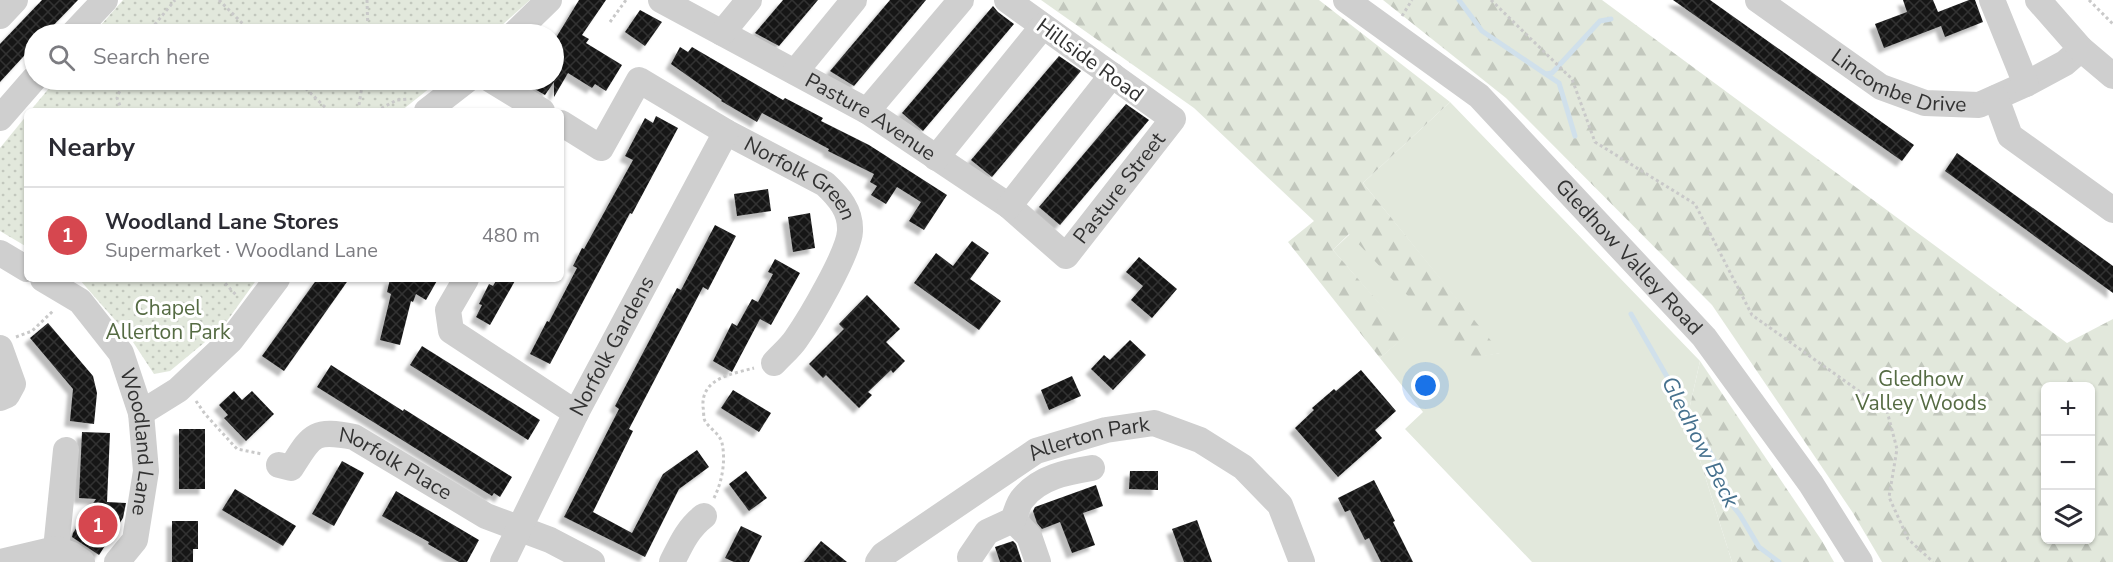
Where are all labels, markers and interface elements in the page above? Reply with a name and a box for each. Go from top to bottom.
street label: Hillside Road [1031,12,1149,108]
search box [24,24,564,90]
icon: search [45,41,78,74]
text: Search here [93,42,210,72]
street label: Lincombe Drive [1826,42,1967,119]
street label: Pasture Avenue [800,66,942,167]
street label: Pasture Street [1067,126,1172,250]
text: Nearby [48,130,135,165]
street label: Norfolk Green [739,130,862,224]
street label: Gledhow Valley Road [1549,173,1709,341]
text: Woodland Lane Stores [105,207,339,237]
text: 1 [62,222,74,249]
text: 480 m [482,222,540,249]
text: Supermarket · Woodland Lane [105,237,378,264]
street label: Norfolk Gardens [563,271,661,421]
park label: Chapel Allerton Park [105,294,231,346]
street label: Woodland Lane [113,364,160,518]
park label: Gledhow Valley Woods [1854,365,1987,417]
your location [1411,371,1440,400]
water label: Gledhow Beck [1654,371,1746,514]
map controls [2041,382,2095,544]
button: + [2041,382,2095,436]
street label: Allerton Park [1021,410,1152,467]
street label: Norfolk Place [337,421,457,507]
button: − [2041,436,2095,490]
button: layers [2041,490,2095,544]
pin: 1 [78,502,118,548]

